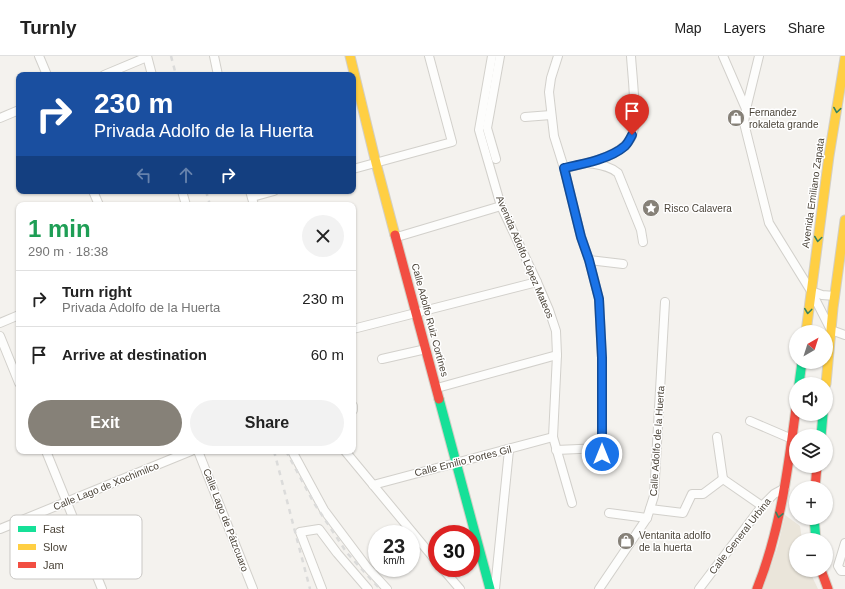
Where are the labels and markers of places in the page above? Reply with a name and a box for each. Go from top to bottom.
pin [615,94,649,135]
place label: Fernandez rokaleta grande [749,107,819,130]
shop icon: Fernandez rokaleta grande [726,108,746,128]
place icon: Risco Calavera [641,198,661,218]
place label: Risco Calavera [664,203,732,214]
place label: Ventanita adolfo de la huerta [639,530,711,553]
shop icon: Ventanita adolfo de la huerta [616,531,636,551]

